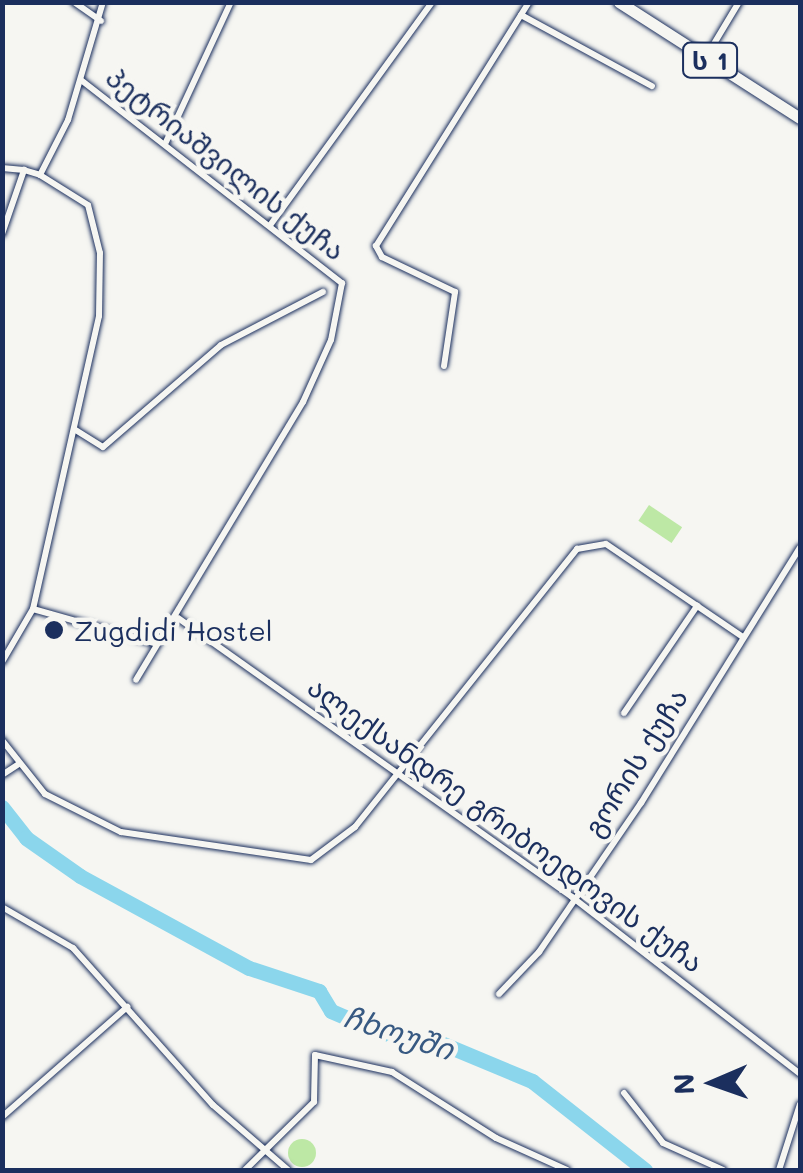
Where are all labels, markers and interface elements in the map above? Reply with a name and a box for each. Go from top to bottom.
road number: ს 1 [680,40,740,80]
street label: პეტრიაშვილის ქუჩა [100,59,352,267]
place label: Zugdidi Hostel [74,613,273,647]
marker: Zugdidi Hostel [43,619,65,641]
street label: ალექსანდრე გრიბოედოვის ქუჩა [302,669,710,979]
street label: გორის ქუჩა [576,682,694,842]
water label: ჩხოუში [340,997,458,1067]
north arrow [663,1033,763,1133]
text: N [665,1073,701,1095]

